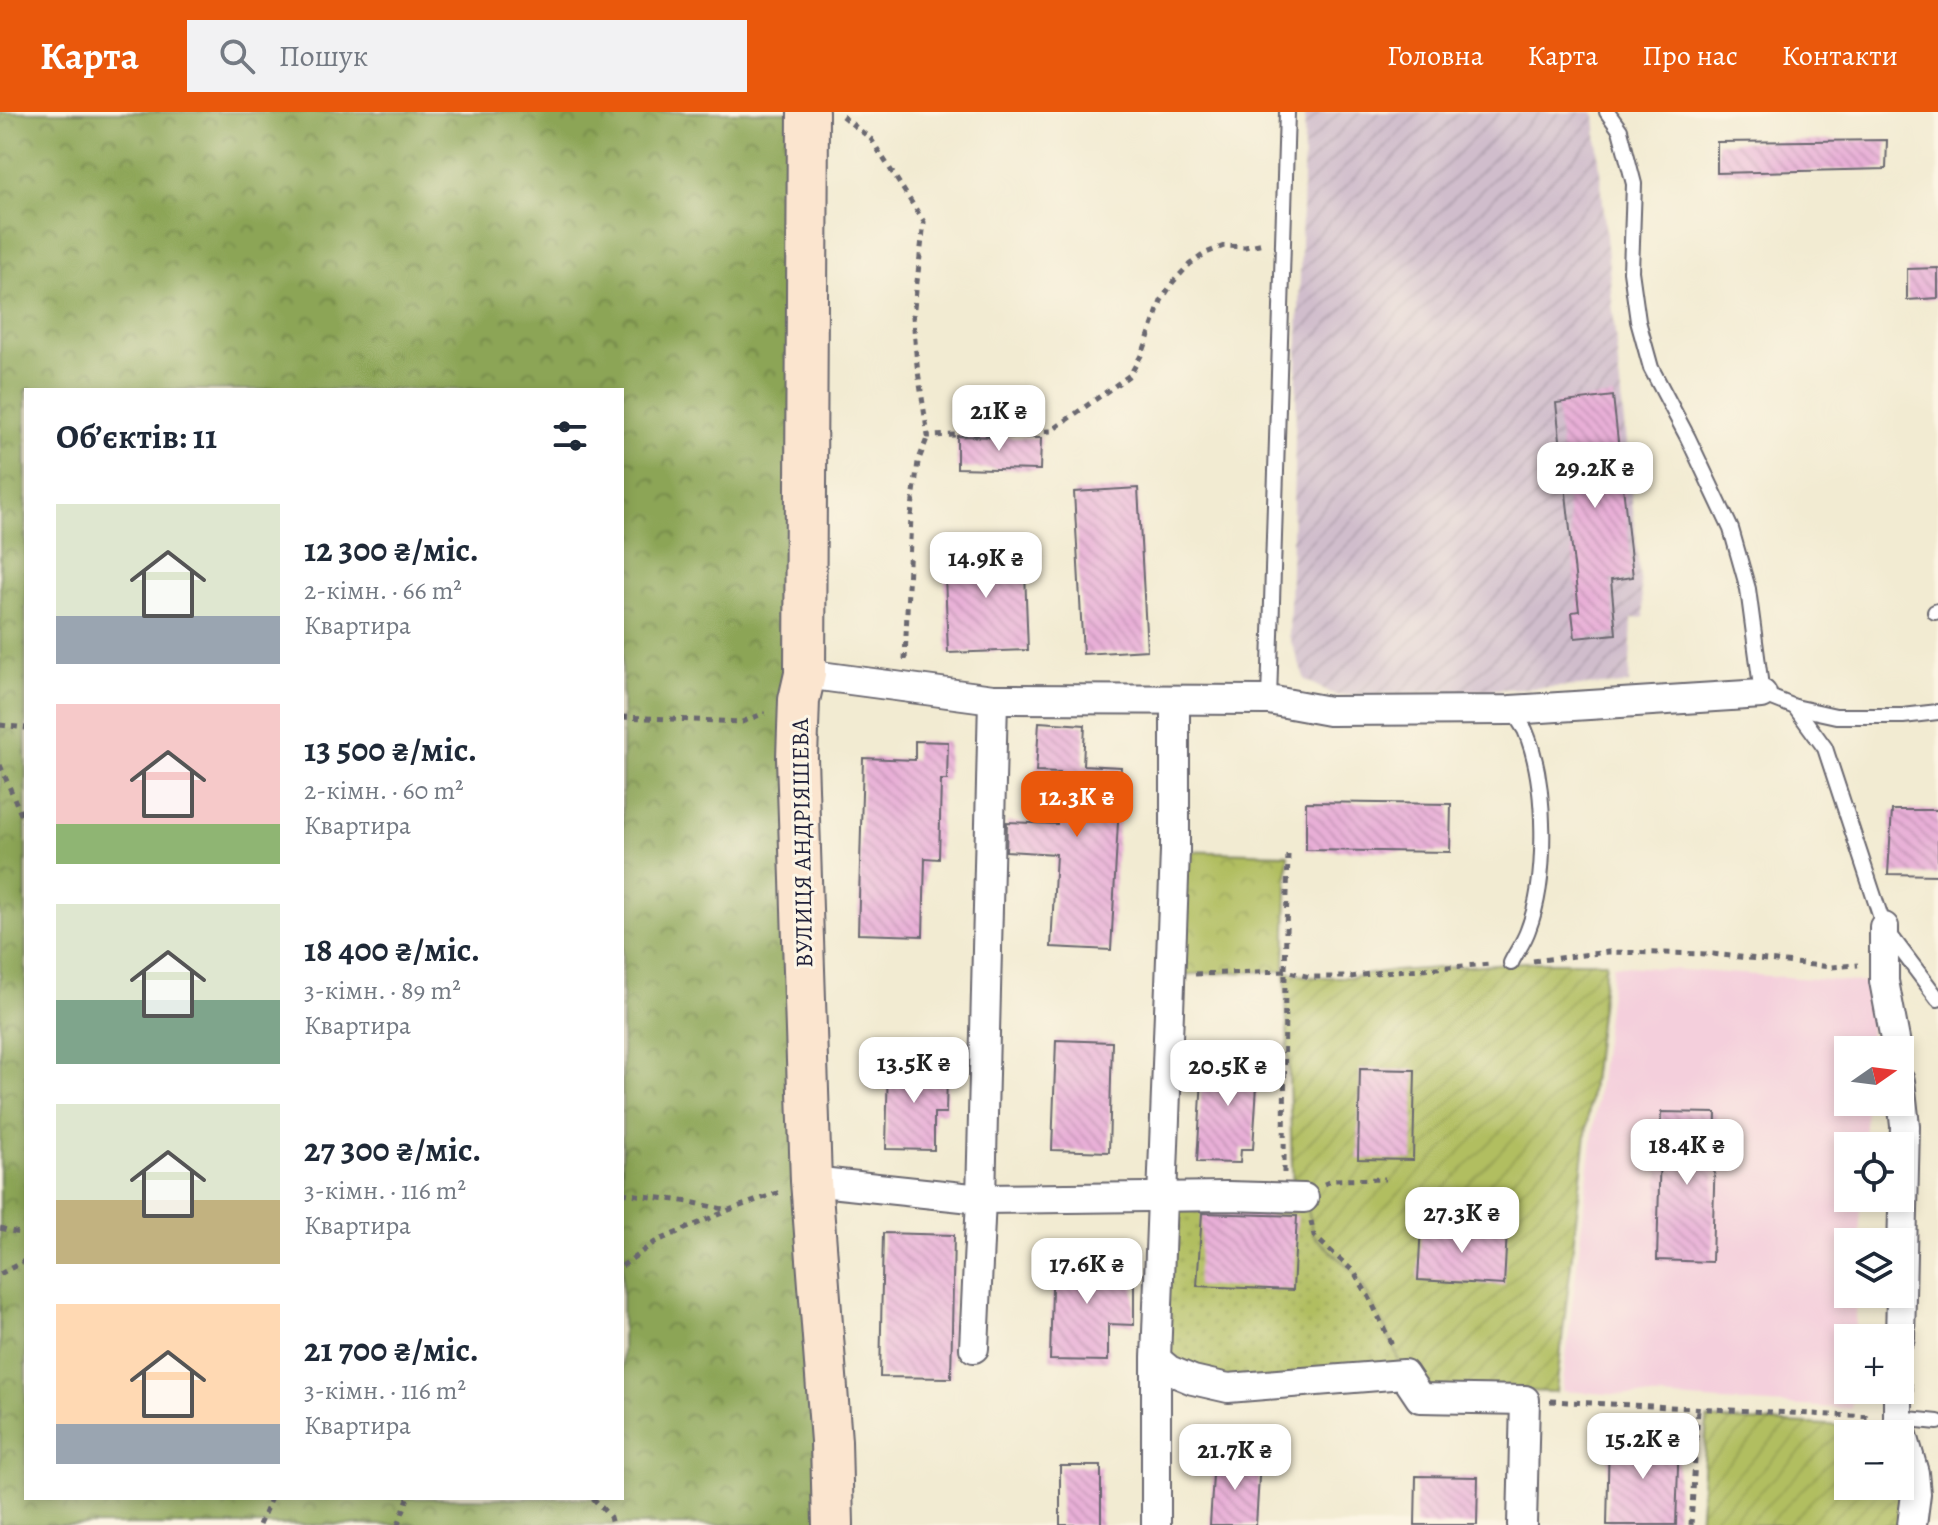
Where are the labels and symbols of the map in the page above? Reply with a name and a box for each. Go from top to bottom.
pin: 21K ₴ [943,385,1055,453]
pin: 29.2K ₴ [1521,442,1669,510]
pin: 14.9K ₴ [912,532,1060,600]
street label: ВУЛИЦЯ АНДРІЯШЕВА [784,717,820,968]
pin: 12.3K ₴ [1003,771,1151,839]
north arrow [1834,1036,1914,1116]
pin: 13.5K ₴ [840,1037,988,1105]
pin: 20.5K ₴ [1154,1040,1302,1108]
pin: 18.4K ₴ [1613,1119,1761,1187]
pin: 27.3K ₴ [1388,1187,1536,1255]
pin: 17.6K ₴ [1013,1238,1161,1306]
pin: 15.2K ₴ [1569,1413,1717,1481]
pin: 21.7K ₴ [1161,1424,1309,1492]

